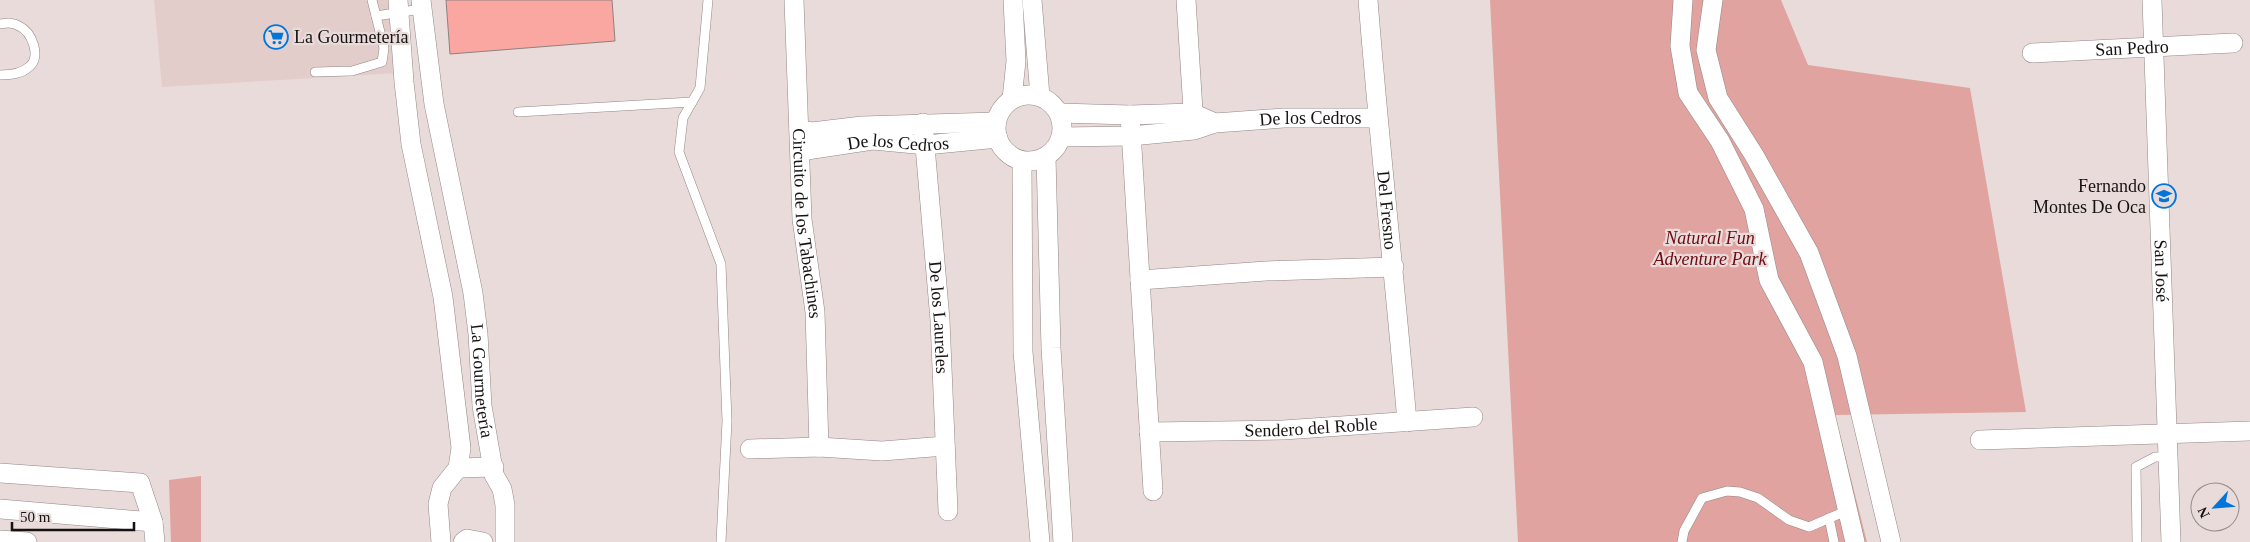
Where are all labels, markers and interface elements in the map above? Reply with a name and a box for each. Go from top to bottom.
supermarket icon: La Gourmetería [263,24,289,50]
place label: La Gourmetería [294,27,408,47]
street label: San Pedro [2095,36,2169,60]
street label: De los Cedros [1259,108,1361,130]
street label: Circuito de los Tabachines [789,128,825,319]
street label: De los Cedros [846,130,950,155]
street label: Del Fresno [1373,170,1401,251]
place label: Fernando Montes De Oca [2033,176,2146,217]
school or university icon: Fernando Montes De Oca [2151,183,2177,209]
park label: Natural Fun Adventure Park [1653,228,1767,269]
street label: San José [2150,239,2173,302]
street label: De los Laureles [925,260,952,374]
street label: La Gourmetería [467,322,497,439]
street label: Sendero del Roble [1244,414,1378,441]
north arrow [2190,482,2240,532]
scale bar [12,500,135,532]
text: N [2195,505,2213,520]
text: 50 m [20,509,51,525]

